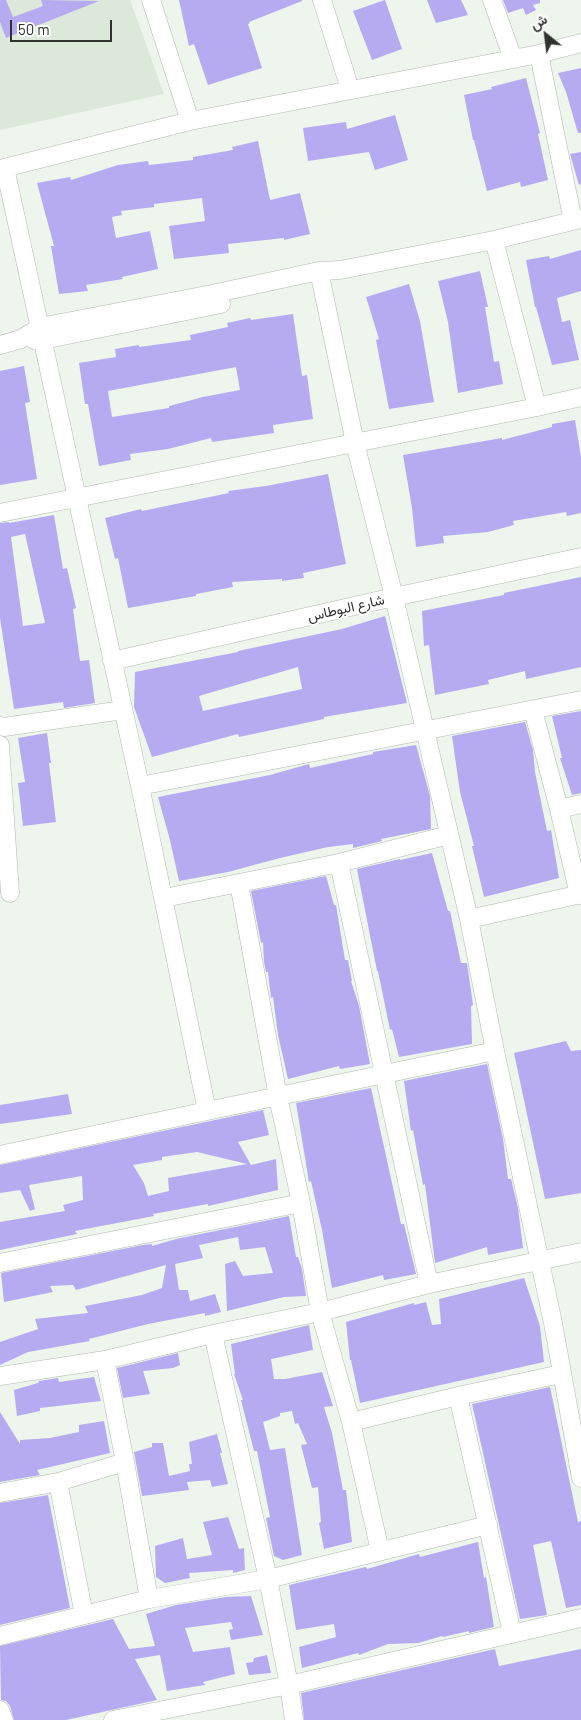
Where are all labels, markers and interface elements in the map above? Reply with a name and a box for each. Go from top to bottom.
scale bar [12,10,115,42]
north arrow [521,10,571,60]
text: ش [527,10,550,33]
text: 50 m [18,20,50,38]
street label: شارع البوطاس [306,591,386,625]

